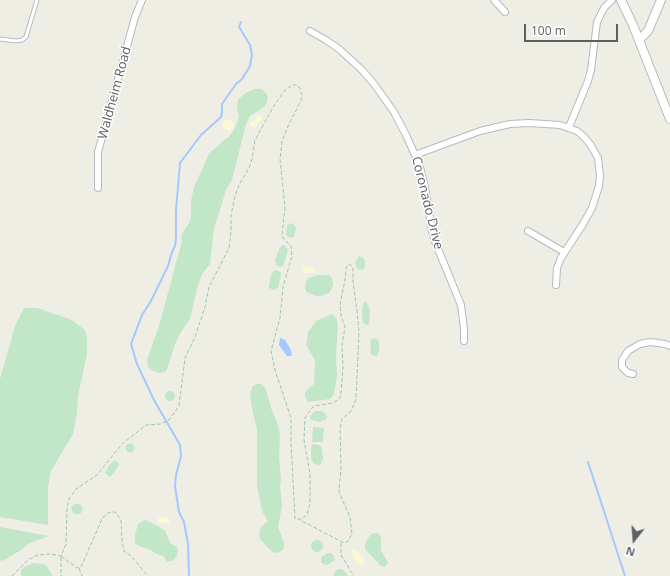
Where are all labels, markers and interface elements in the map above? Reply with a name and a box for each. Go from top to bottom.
scale bar [526,16,620,42]
text: 100 m [531,22,566,39]
street label: Waldheim Road [95,45,135,141]
street label: Coronado Drive [408,155,446,251]
north arrow [614,520,654,560]
text: N [624,543,637,560]

